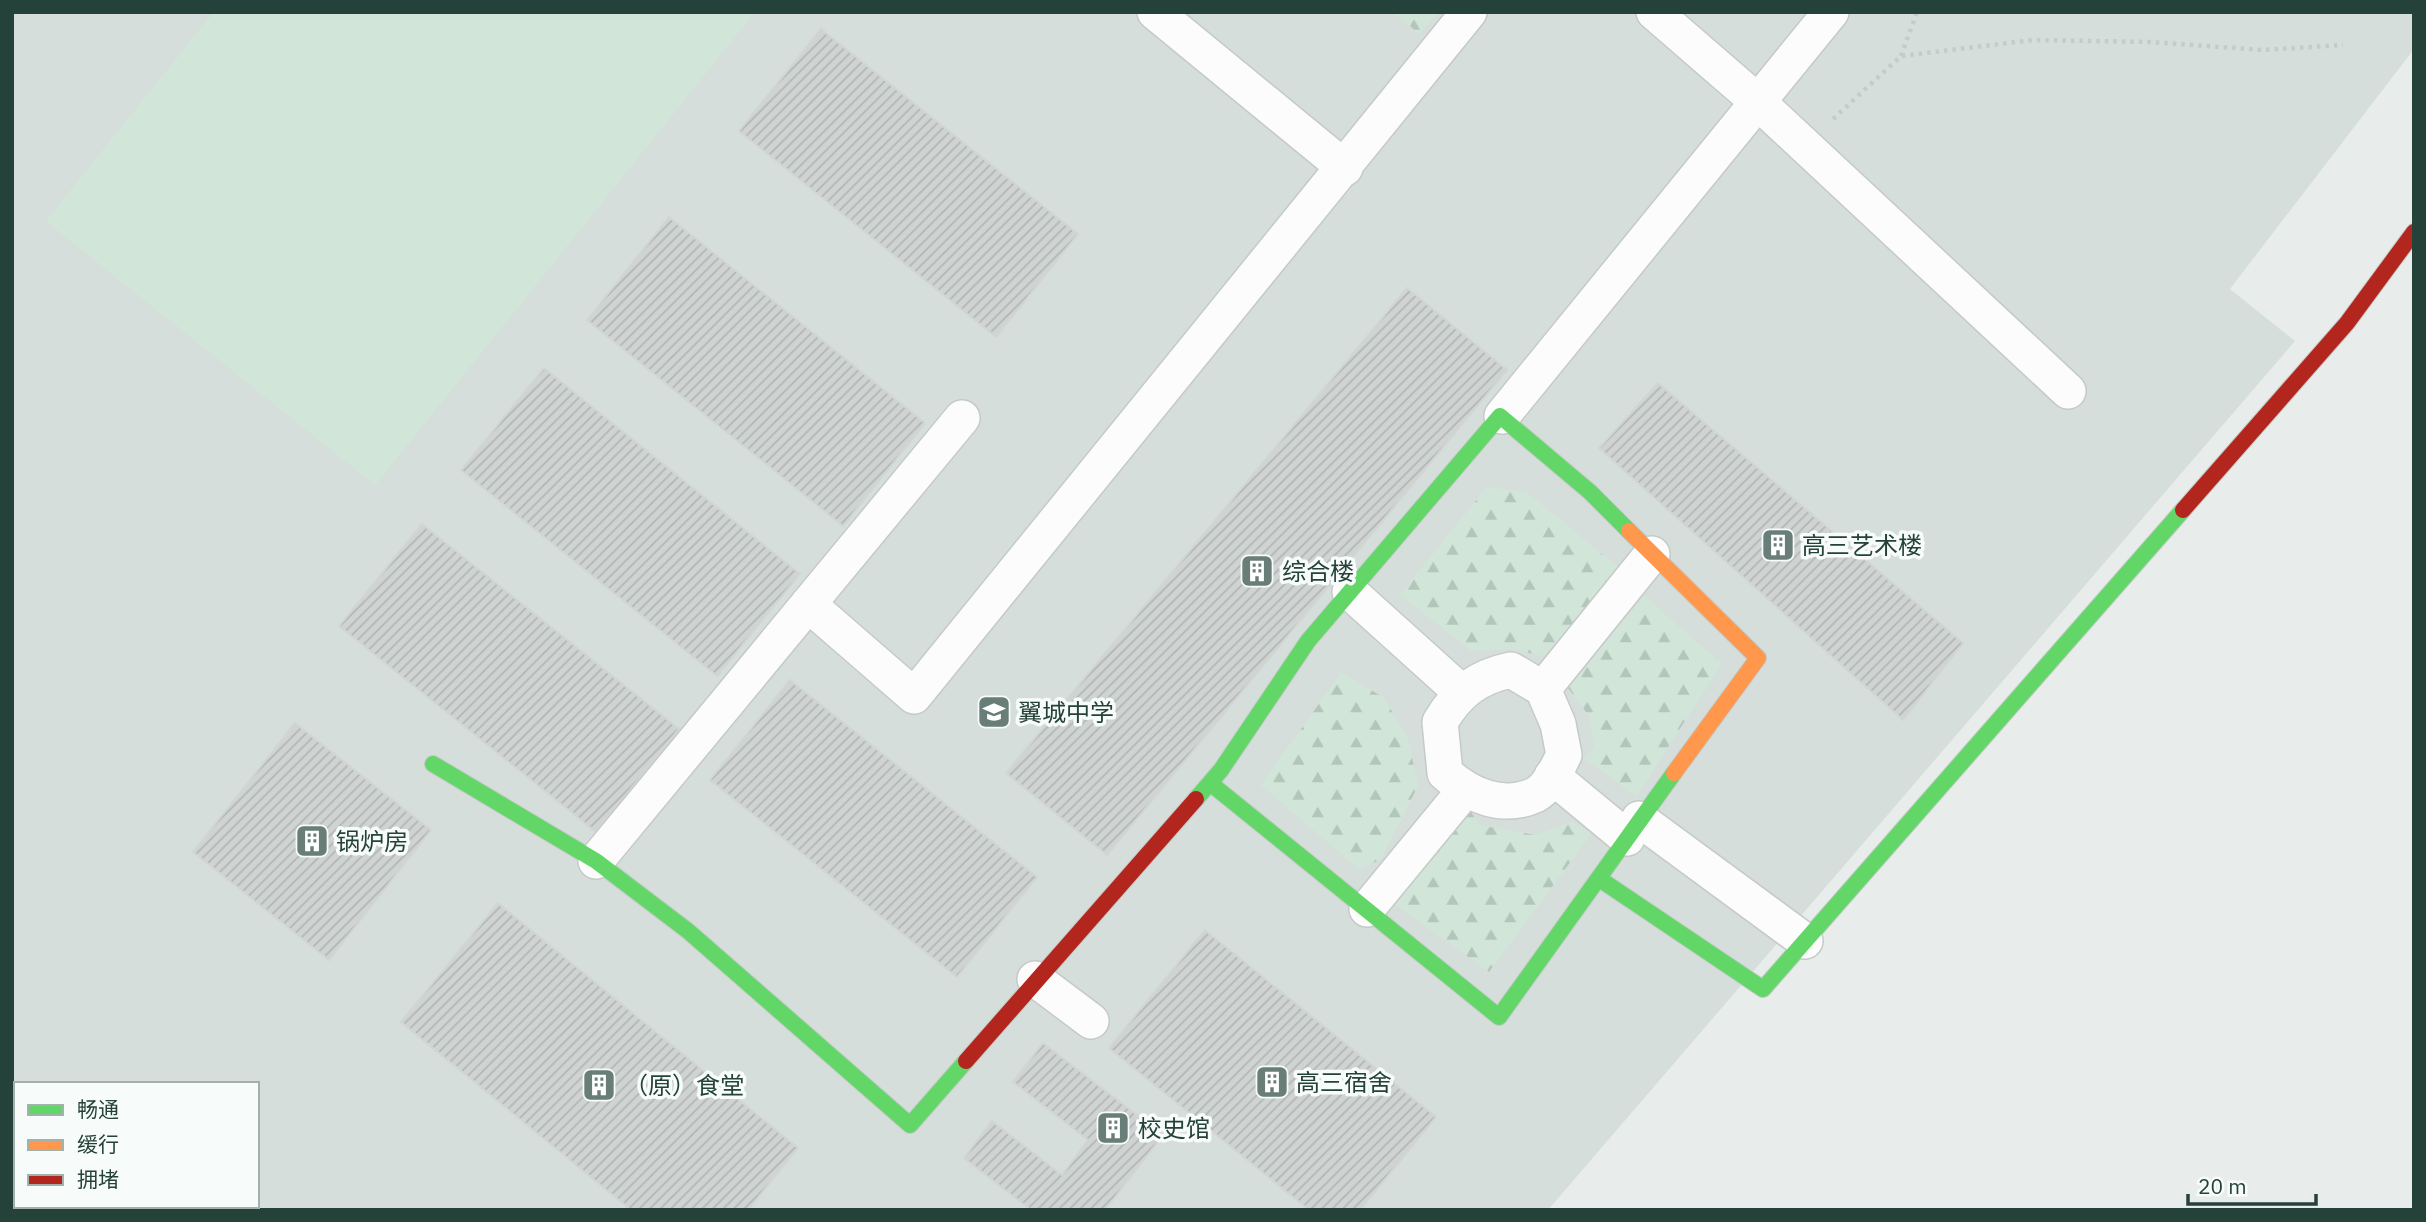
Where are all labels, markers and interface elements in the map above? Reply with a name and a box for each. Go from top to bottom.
building icon: 高三艺术楼 [1759,526,1797,564]
place label: 高三艺术楼 [1802,529,1922,561]
building icon: 综合楼 [1238,552,1276,590]
place label: 综合楼 [1282,555,1354,587]
school or university icon: 翼城中学 [975,693,1013,731]
place label: 翼城中学 [1018,696,1114,728]
building icon: 锅炉房 [293,822,331,860]
place label: 锅炉房 [336,825,408,857]
building icon: 高三宿舍 [1253,1063,1291,1101]
building icon: （原）食堂 [580,1066,618,1104]
place label: 高三宿舍 [1296,1066,1392,1098]
place label: （原）食堂 [624,1069,744,1101]
legend [14,1082,259,1208]
text: 畅通 [77,1095,119,1123]
building icon: 校史馆 [1094,1109,1132,1147]
place label: 校史馆 [1138,1112,1210,1144]
text: 缓行 [77,1130,119,1158]
scale bar [2188,1162,2316,1206]
text: 拥堵 [77,1165,119,1193]
text: 20 m [2198,1172,2247,1200]

